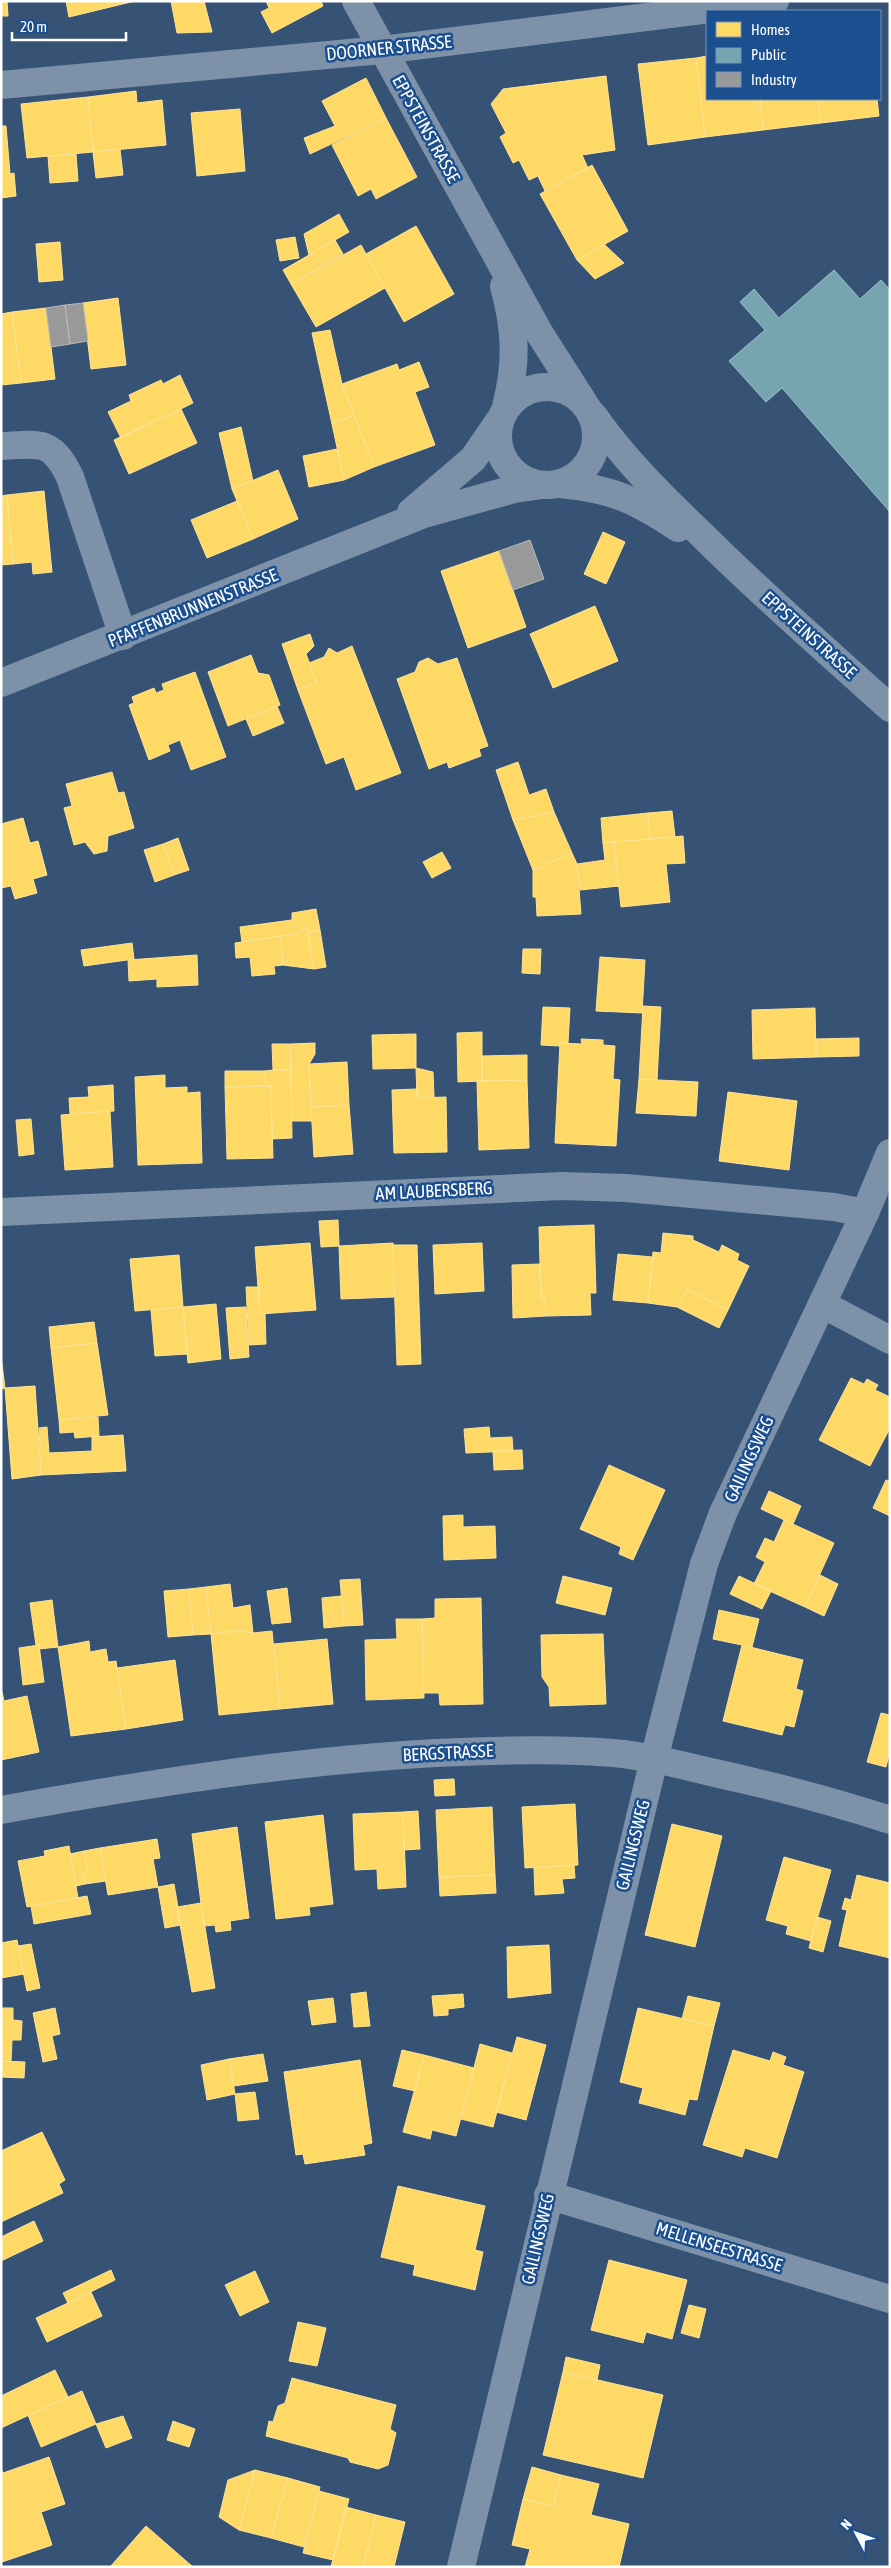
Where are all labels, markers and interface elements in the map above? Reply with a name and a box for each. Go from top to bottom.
scale bar [12,10,126,42]
legend [706,10,881,100]
text: 20 m [20,18,47,35]
text: Homes [751,21,790,38]
street label: DOORNER STRASSE [325,30,453,65]
text: Public [751,46,786,63]
street label: EPPSTEINSTRASSE [388,71,465,186]
text: Industry [751,71,797,88]
street label: PFAFFENBRUNNENSTRASSE [105,564,281,651]
street label: EPPSTEINSTRASSE [758,587,861,683]
street label: AM LAUBERSBERG [375,1177,493,1204]
street label: GAILINGSWEG [719,1412,778,1505]
street label: BERGSTRASSE [402,1740,494,1765]
street label: GAILINGSWEG [611,1797,654,1892]
street label: GAILINGSWEG [517,2191,558,2286]
street label: MELLENSEESTRASSE [653,2217,785,2276]
north arrow [831,2508,881,2558]
text: N [837,2516,855,2533]

